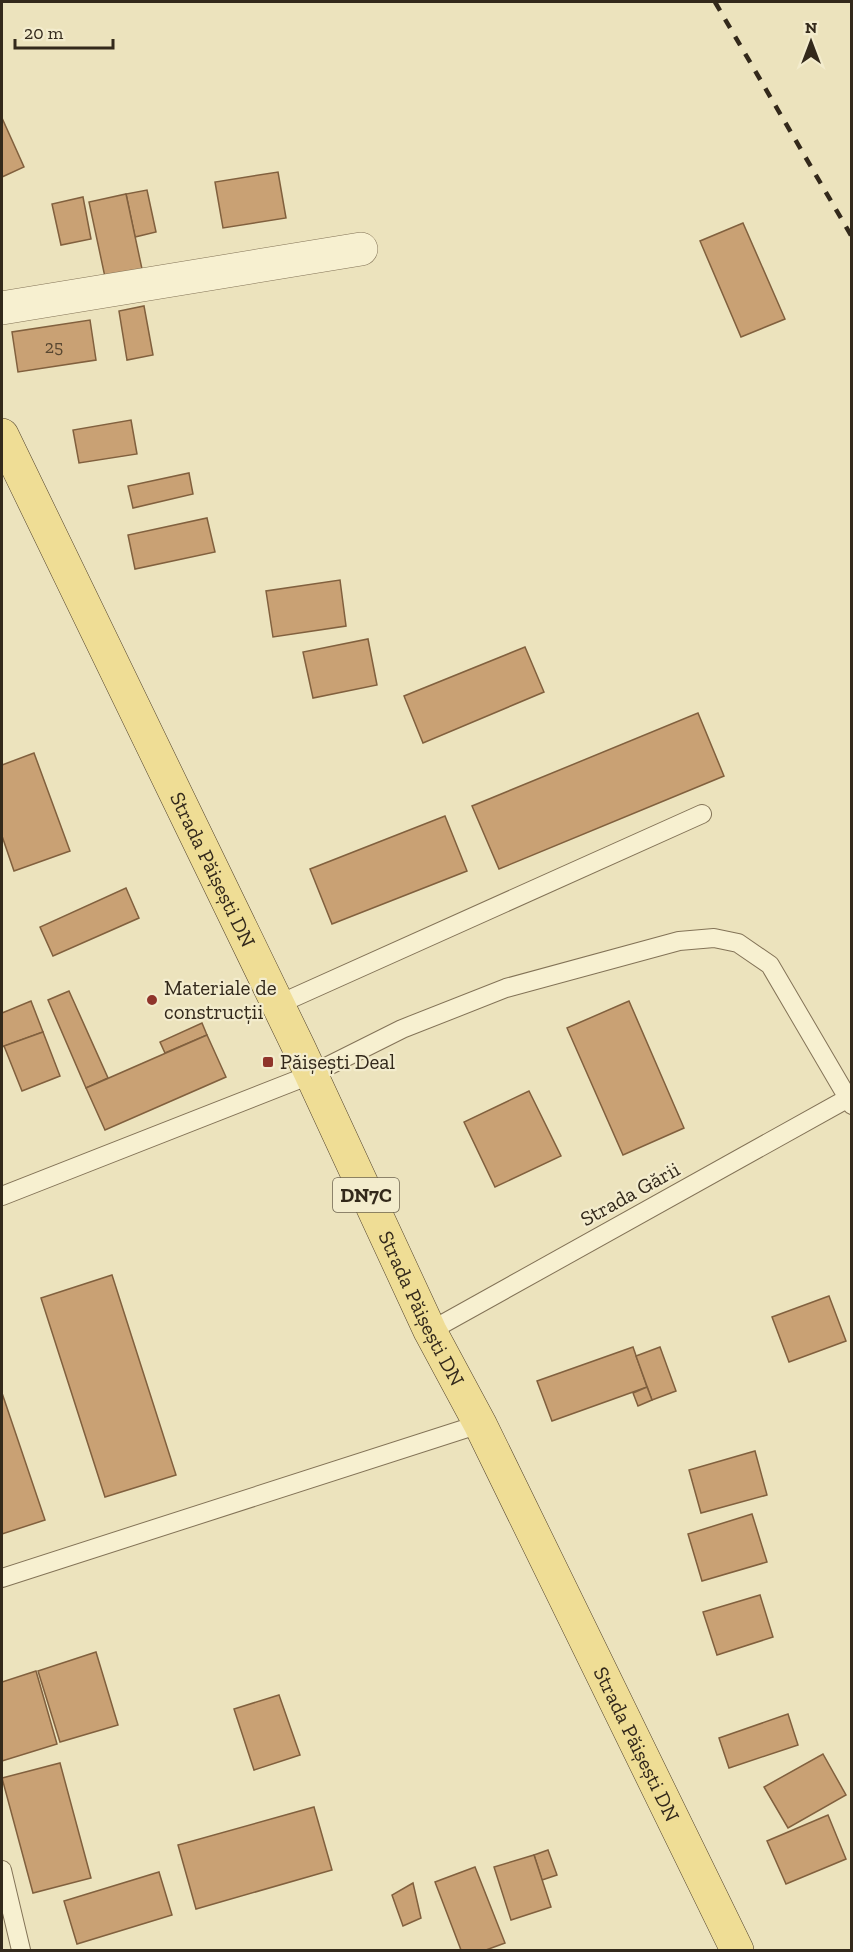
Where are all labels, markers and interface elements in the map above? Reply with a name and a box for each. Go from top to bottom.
scale bar [15,12,112,50]
north arrow [781,12,841,72]
text: N [805,18,817,37]
text: 20 m [24,22,64,44]
house number: 25 [45,336,63,358]
street label: Strada Păișești DN [165,788,261,951]
place label: Materiale de construcții [164,975,277,1024]
marker: Materiale de construcții [145,993,159,1007]
place label: Păișești Deal [280,1049,395,1074]
marker: Păișești Deal [261,1055,275,1069]
street label: Strada Gării [576,1156,684,1231]
road number: DN7C [333,1178,399,1212]
street label: Strada Păișești DN [373,1227,470,1390]
street label: Strada Păișești DN [589,1662,685,1826]

